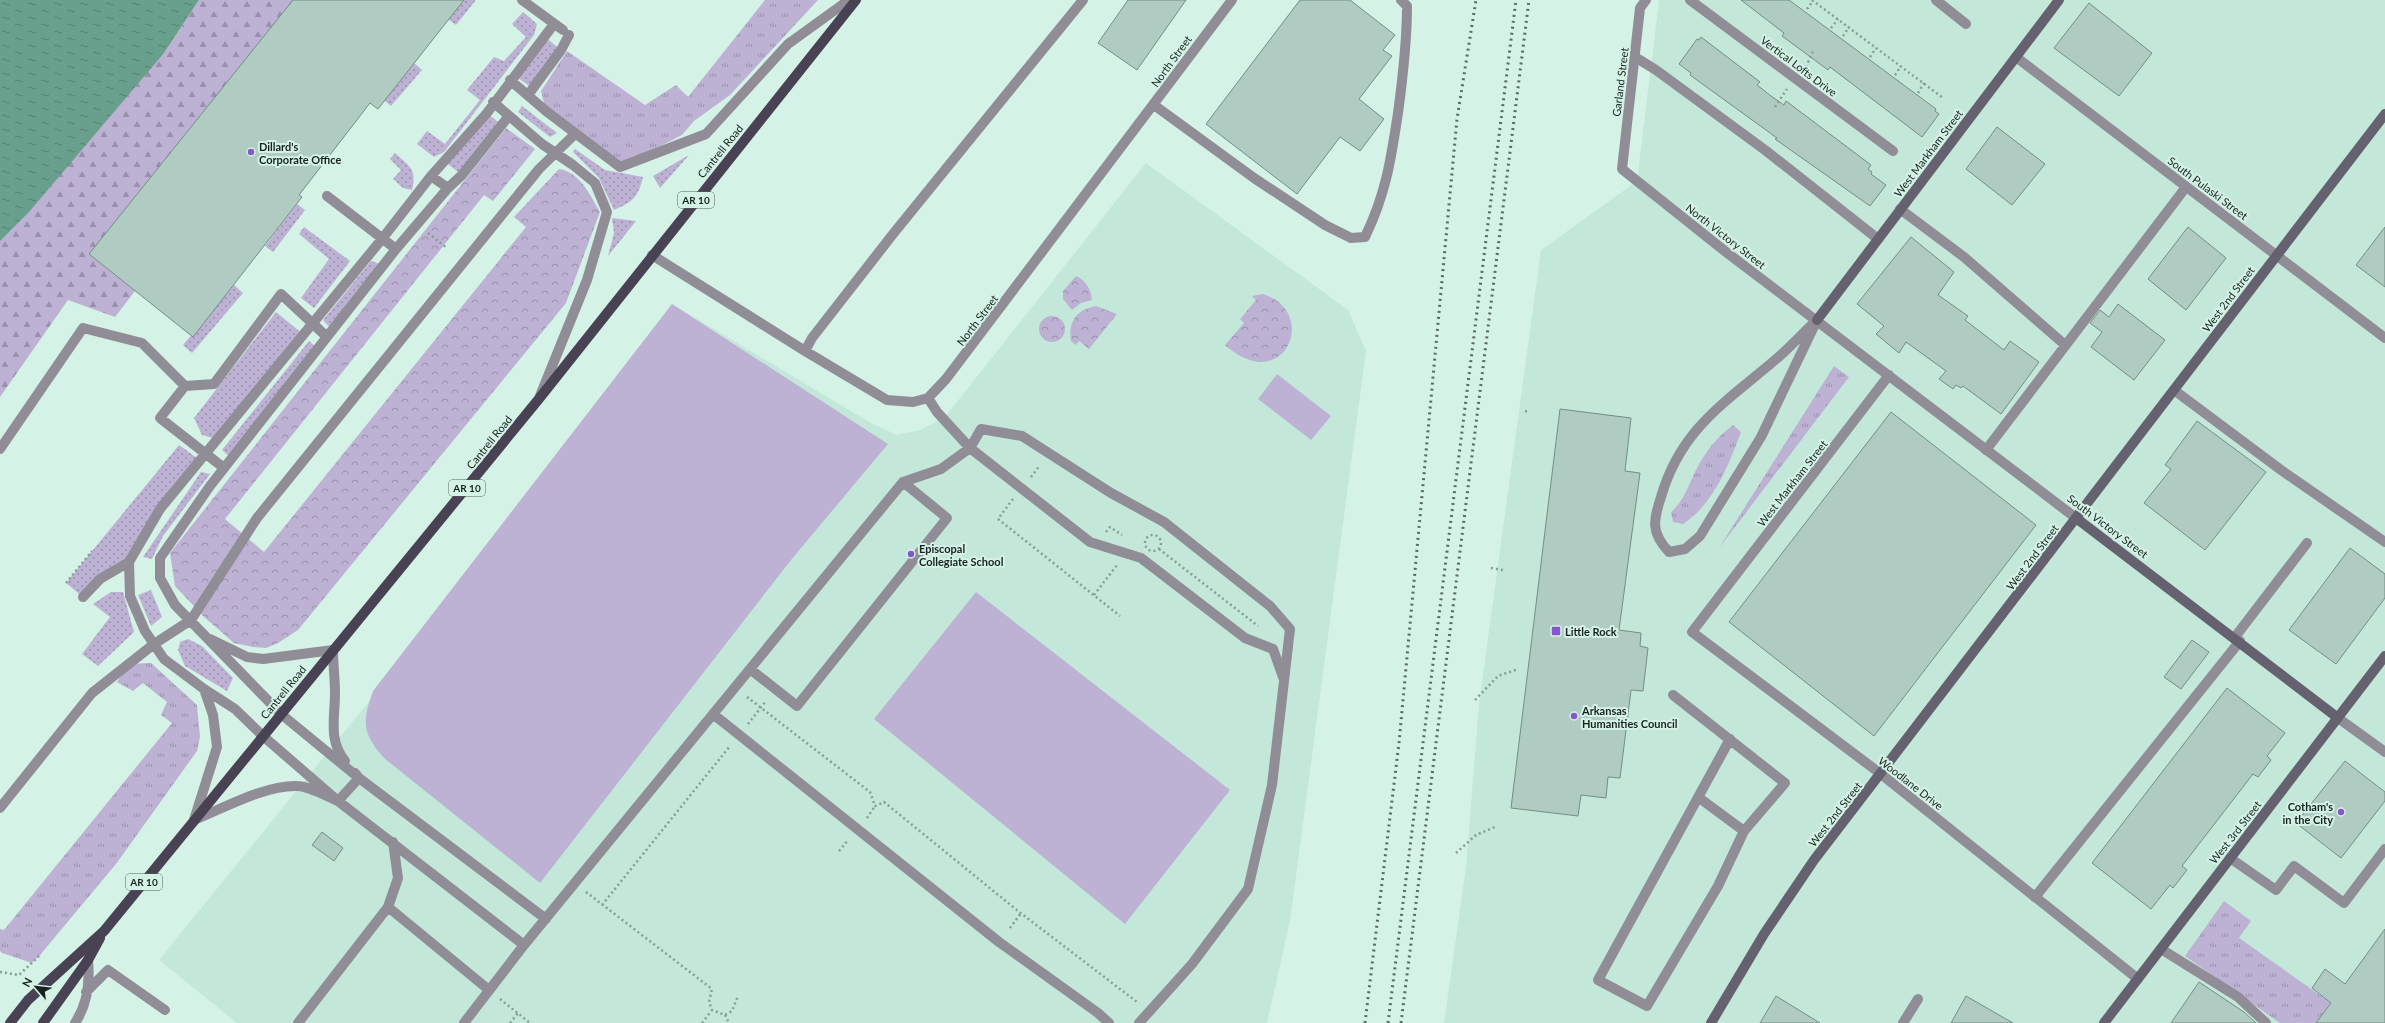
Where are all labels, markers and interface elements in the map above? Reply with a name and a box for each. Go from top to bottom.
street label: North Street [1148,33,1194,89]
street label: Vertical Lofts Drive [1758,33,1840,99]
street label: Garland Street [1609,47,1631,117]
street label: West Markham Street [1891,107,1965,199]
street label: Cantrell Road [695,122,745,180]
place label: Dillard's Corporate Office [259,140,341,166]
marker: Dillard's Corporate Office [246,147,256,157]
street label: South Pulaski Street [2165,154,2251,222]
road number: AR 10 [678,192,714,208]
street label: North Victory Street [1684,201,1769,271]
street label: West 2nd Street [2199,264,2257,334]
street label: North Street [954,292,1000,348]
street label: Cantrell Road [464,413,514,471]
street label: West Markham Street [1754,437,1830,529]
road number: AR 10 [449,480,485,496]
street label: South Victory Street [2065,491,2151,561]
street label: West 2nd Street [2003,522,2061,592]
place label: Episcopal Collegiate School [919,542,1004,568]
marker: Episcopal Collegiate School [906,549,916,559]
marker: Little Rock [1550,625,1562,637]
place label: Little Rock [1565,625,1617,638]
street label: Cantrell Road [258,663,308,721]
place label: Arkansas Humanities Council [1581,704,1678,730]
marker: Arkansas Humanities Council [1569,711,1579,721]
street label: Woodlane Drive [1876,754,1946,812]
street label: West 2nd Street [1806,779,1864,849]
street label: West 3rd Street [2206,798,2264,866]
place label: Cotham's in the City [2283,800,2333,826]
marker: Cotham's in the City [2336,807,2346,817]
road number: AR 10 [126,874,162,890]
north arrow [16,967,56,1007]
text: N [19,975,34,989]

